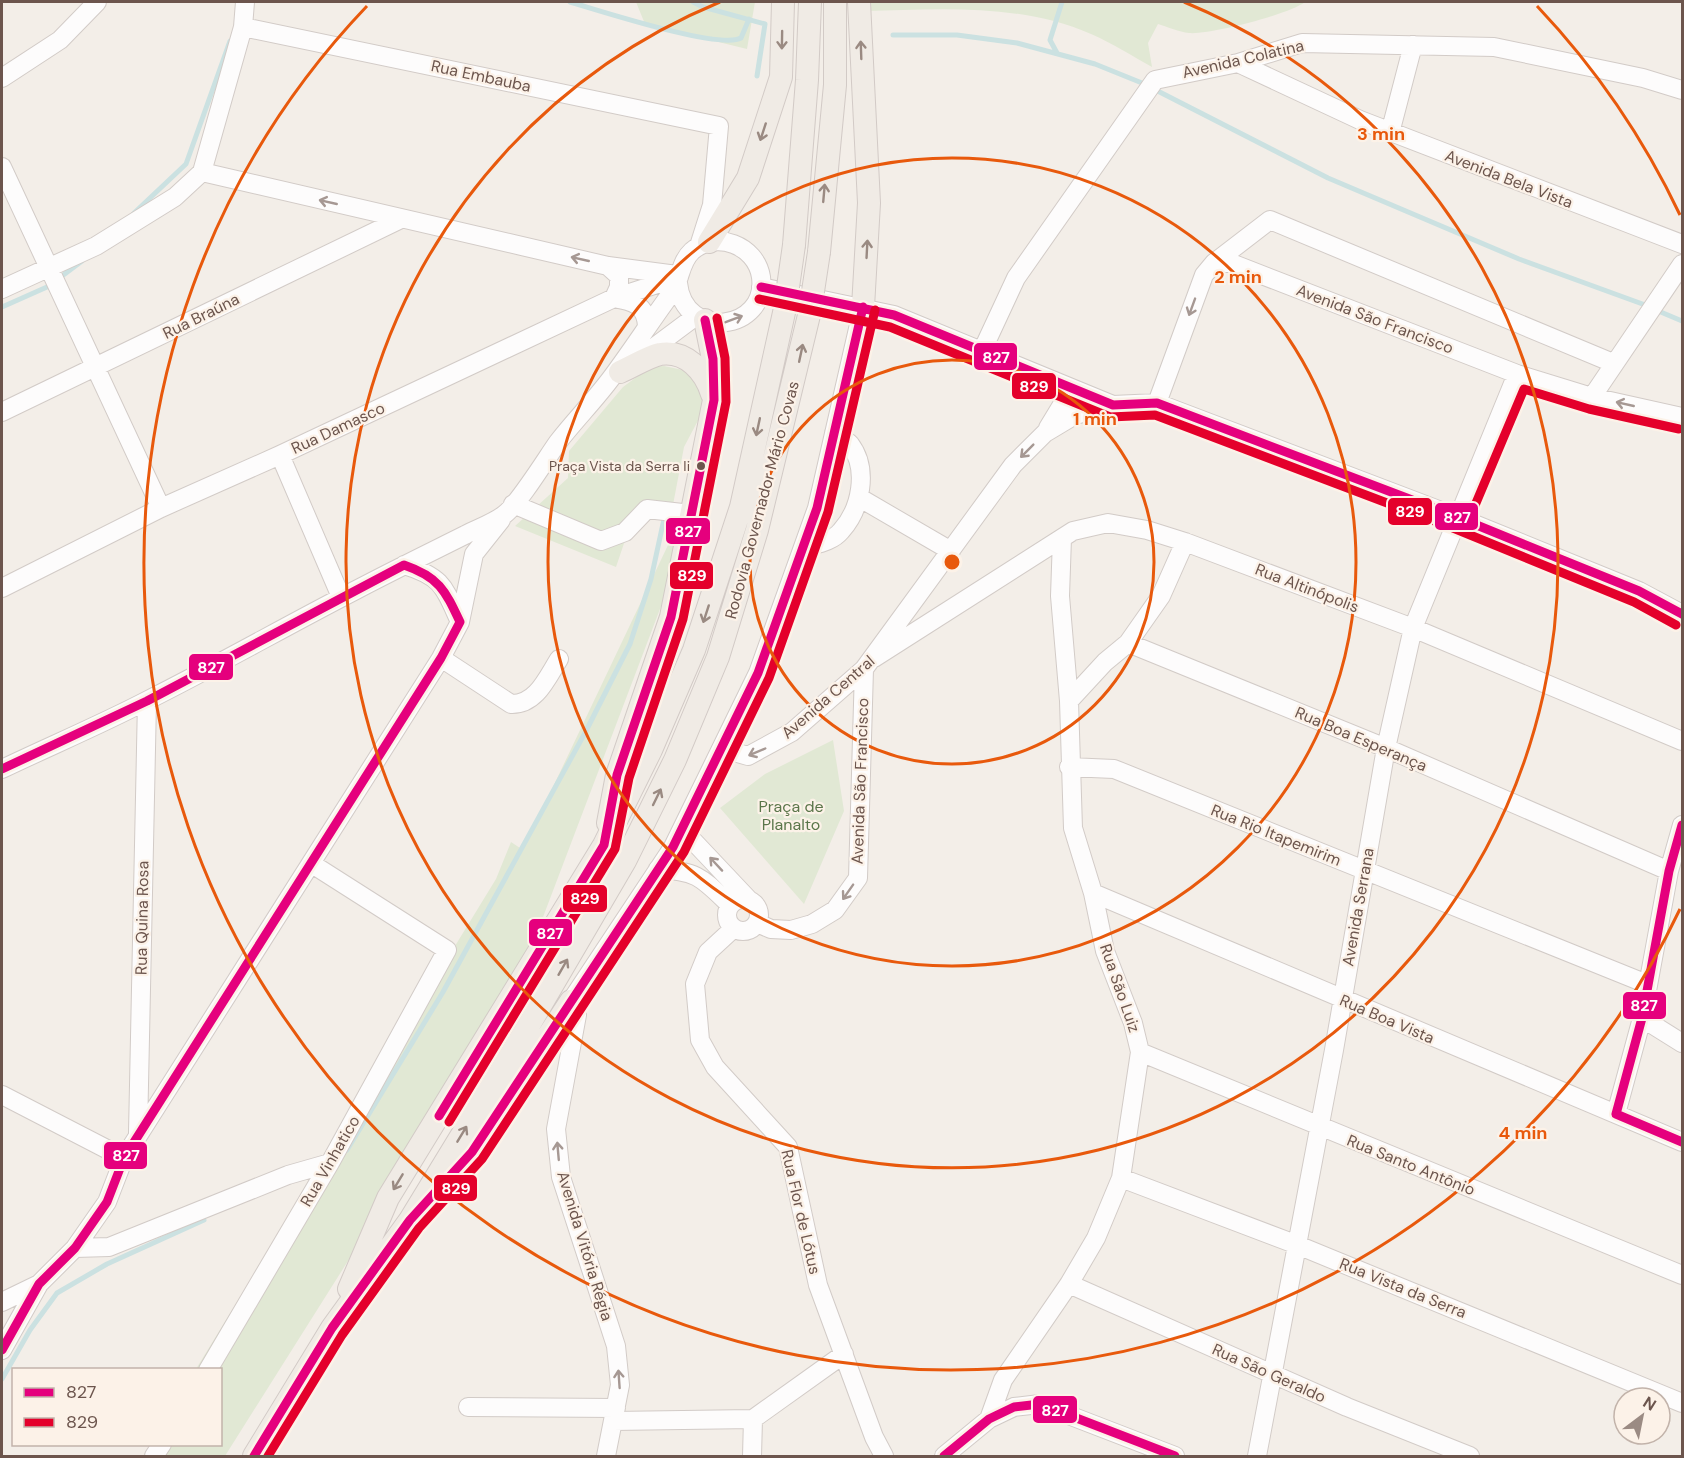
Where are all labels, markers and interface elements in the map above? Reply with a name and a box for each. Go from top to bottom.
one-way arrow [776,29,788,49]
street label: Avenida Colatina [1180,35,1306,83]
one-way arrow [855,40,866,60]
street label: Rua Embauba [429,55,533,97]
one-way arrow [757,122,768,141]
text: 3 min [1357,122,1405,146]
street label: Avenida Bela Vista [1442,145,1576,213]
one-way arrow [819,184,830,204]
one-way arrow [319,196,338,208]
one-way arrow [861,239,872,259]
one-way arrow [571,253,590,265]
text: 2 min [1214,265,1262,289]
street label: Avenida São Francisco [1293,279,1457,359]
street label: Rua Braúna [159,288,243,344]
one-way arrow [1186,297,1197,315]
one-way arrow [725,313,743,324]
line badge: 827 [973,342,1018,371]
one-way arrow [795,344,807,363]
text: 827 [982,347,1010,368]
line badge: 829 [1011,372,1057,400]
text: 829 [1019,376,1049,397]
street label: Rodovia Governador Mário Covas [720,379,804,621]
street label: Rua Damasco [288,397,388,459]
one-way arrow [1616,398,1635,410]
text: 1 min [1073,407,1117,431]
one-way arrow [752,417,764,436]
one-way arrow [1019,444,1034,459]
place label: Praça Vista da Serra Ii [549,457,690,475]
marker: Praça Vista da Serra Ii [695,460,707,472]
line badge: 829 [1387,497,1433,526]
text: 829 [1395,501,1425,522]
line badge: 827 [1434,502,1479,531]
text: 827 [1443,507,1471,528]
line badge: 827 [665,517,711,545]
text: 827 [674,521,702,542]
centre of rings [942,552,962,572]
street label: Rua Altinópolis [1252,559,1362,617]
line badge: 829 [669,561,714,590]
text: 829 [677,565,707,586]
one-way arrow [699,604,710,623]
street label: Avenida Central [777,651,879,743]
line badge: 827 [188,653,234,681]
text: 827 [197,657,225,678]
street label: Avenida São Francisco [847,697,873,865]
street label: Rua Boa Esperança [1292,702,1430,776]
one-way arrow [749,747,767,758]
one-way arrow [651,788,663,806]
park label: Praça de Planalto [758,796,824,835]
street label: Rua Rio Itapemirim [1208,799,1344,871]
street label: Avenida Serrana [1337,846,1379,968]
one-way arrow [709,857,723,872]
street label: Rua Quina Rosa [131,861,153,975]
line badge: 829 [562,884,608,913]
one-way arrow [841,884,854,900]
text: 829 [570,888,600,909]
line badge: 827 [528,918,573,947]
text: 827 [536,923,564,944]
street label: Rua São Luiz [1095,941,1145,1035]
one-way arrow [557,959,569,976]
street label: Rua Boa Vista [1336,990,1438,1048]
line badge: 827 [1622,991,1667,1020]
text: 827 [1630,995,1658,1016]
street label: Rua Vinhatico [295,1112,365,1210]
text: 4 min [1499,1121,1547,1145]
one-way arrow [457,1126,469,1143]
street label: Rua Santo Antônio [1344,1130,1478,1200]
line badge: 827 [103,1141,148,1170]
one-way arrow [552,1141,563,1161]
text: 827 [112,1145,140,1166]
street label: Rua Flor de Lótus [776,1147,826,1277]
street label: Avenida Vitória Régia [552,1169,618,1323]
one-way arrow [392,1173,404,1190]
line badge: 829 [433,1174,478,1202]
text: 829 [441,1178,471,1199]
street label: Rua Vista da Serra [1336,1253,1470,1323]
street label: Rua São Geraldo [1209,1339,1329,1407]
legend [12,1368,222,1446]
one-way arrow [613,1369,624,1389]
text: 827 [66,1380,96,1404]
north arrow [1612,1386,1672,1446]
text: N [1639,1392,1660,1416]
line badge: 827 [1032,1395,1078,1424]
text: 827 [1041,1400,1069,1421]
text: 829 [66,1410,98,1434]

